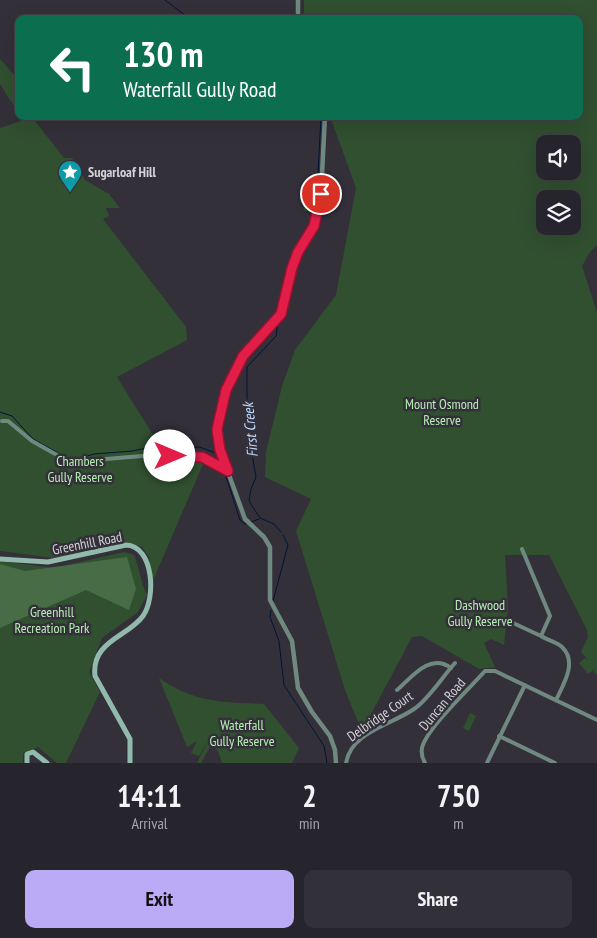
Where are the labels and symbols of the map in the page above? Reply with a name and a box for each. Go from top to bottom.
place icon: Sugarloaf Hill [57,159,83,193]
place label: Sugarloaf Hill [88,163,157,181]
pin [300,173,342,215]
park label: Mount Osmond Reserve [405,395,479,429]
water label: First Creek [238,400,262,458]
position arrow [143,429,195,481]
park label: Chambers Gully Reserve [48,452,113,486]
street label: Greenhill Road [50,527,124,559]
park label: Dashwood Gully Reserve [448,596,513,630]
park label: Greenhill Recreation Park [15,603,90,637]
street label: Duncan Road [415,674,469,734]
street label: Delbridge Court [344,687,417,745]
park label: Waterfall Gully Reserve [210,716,275,750]

